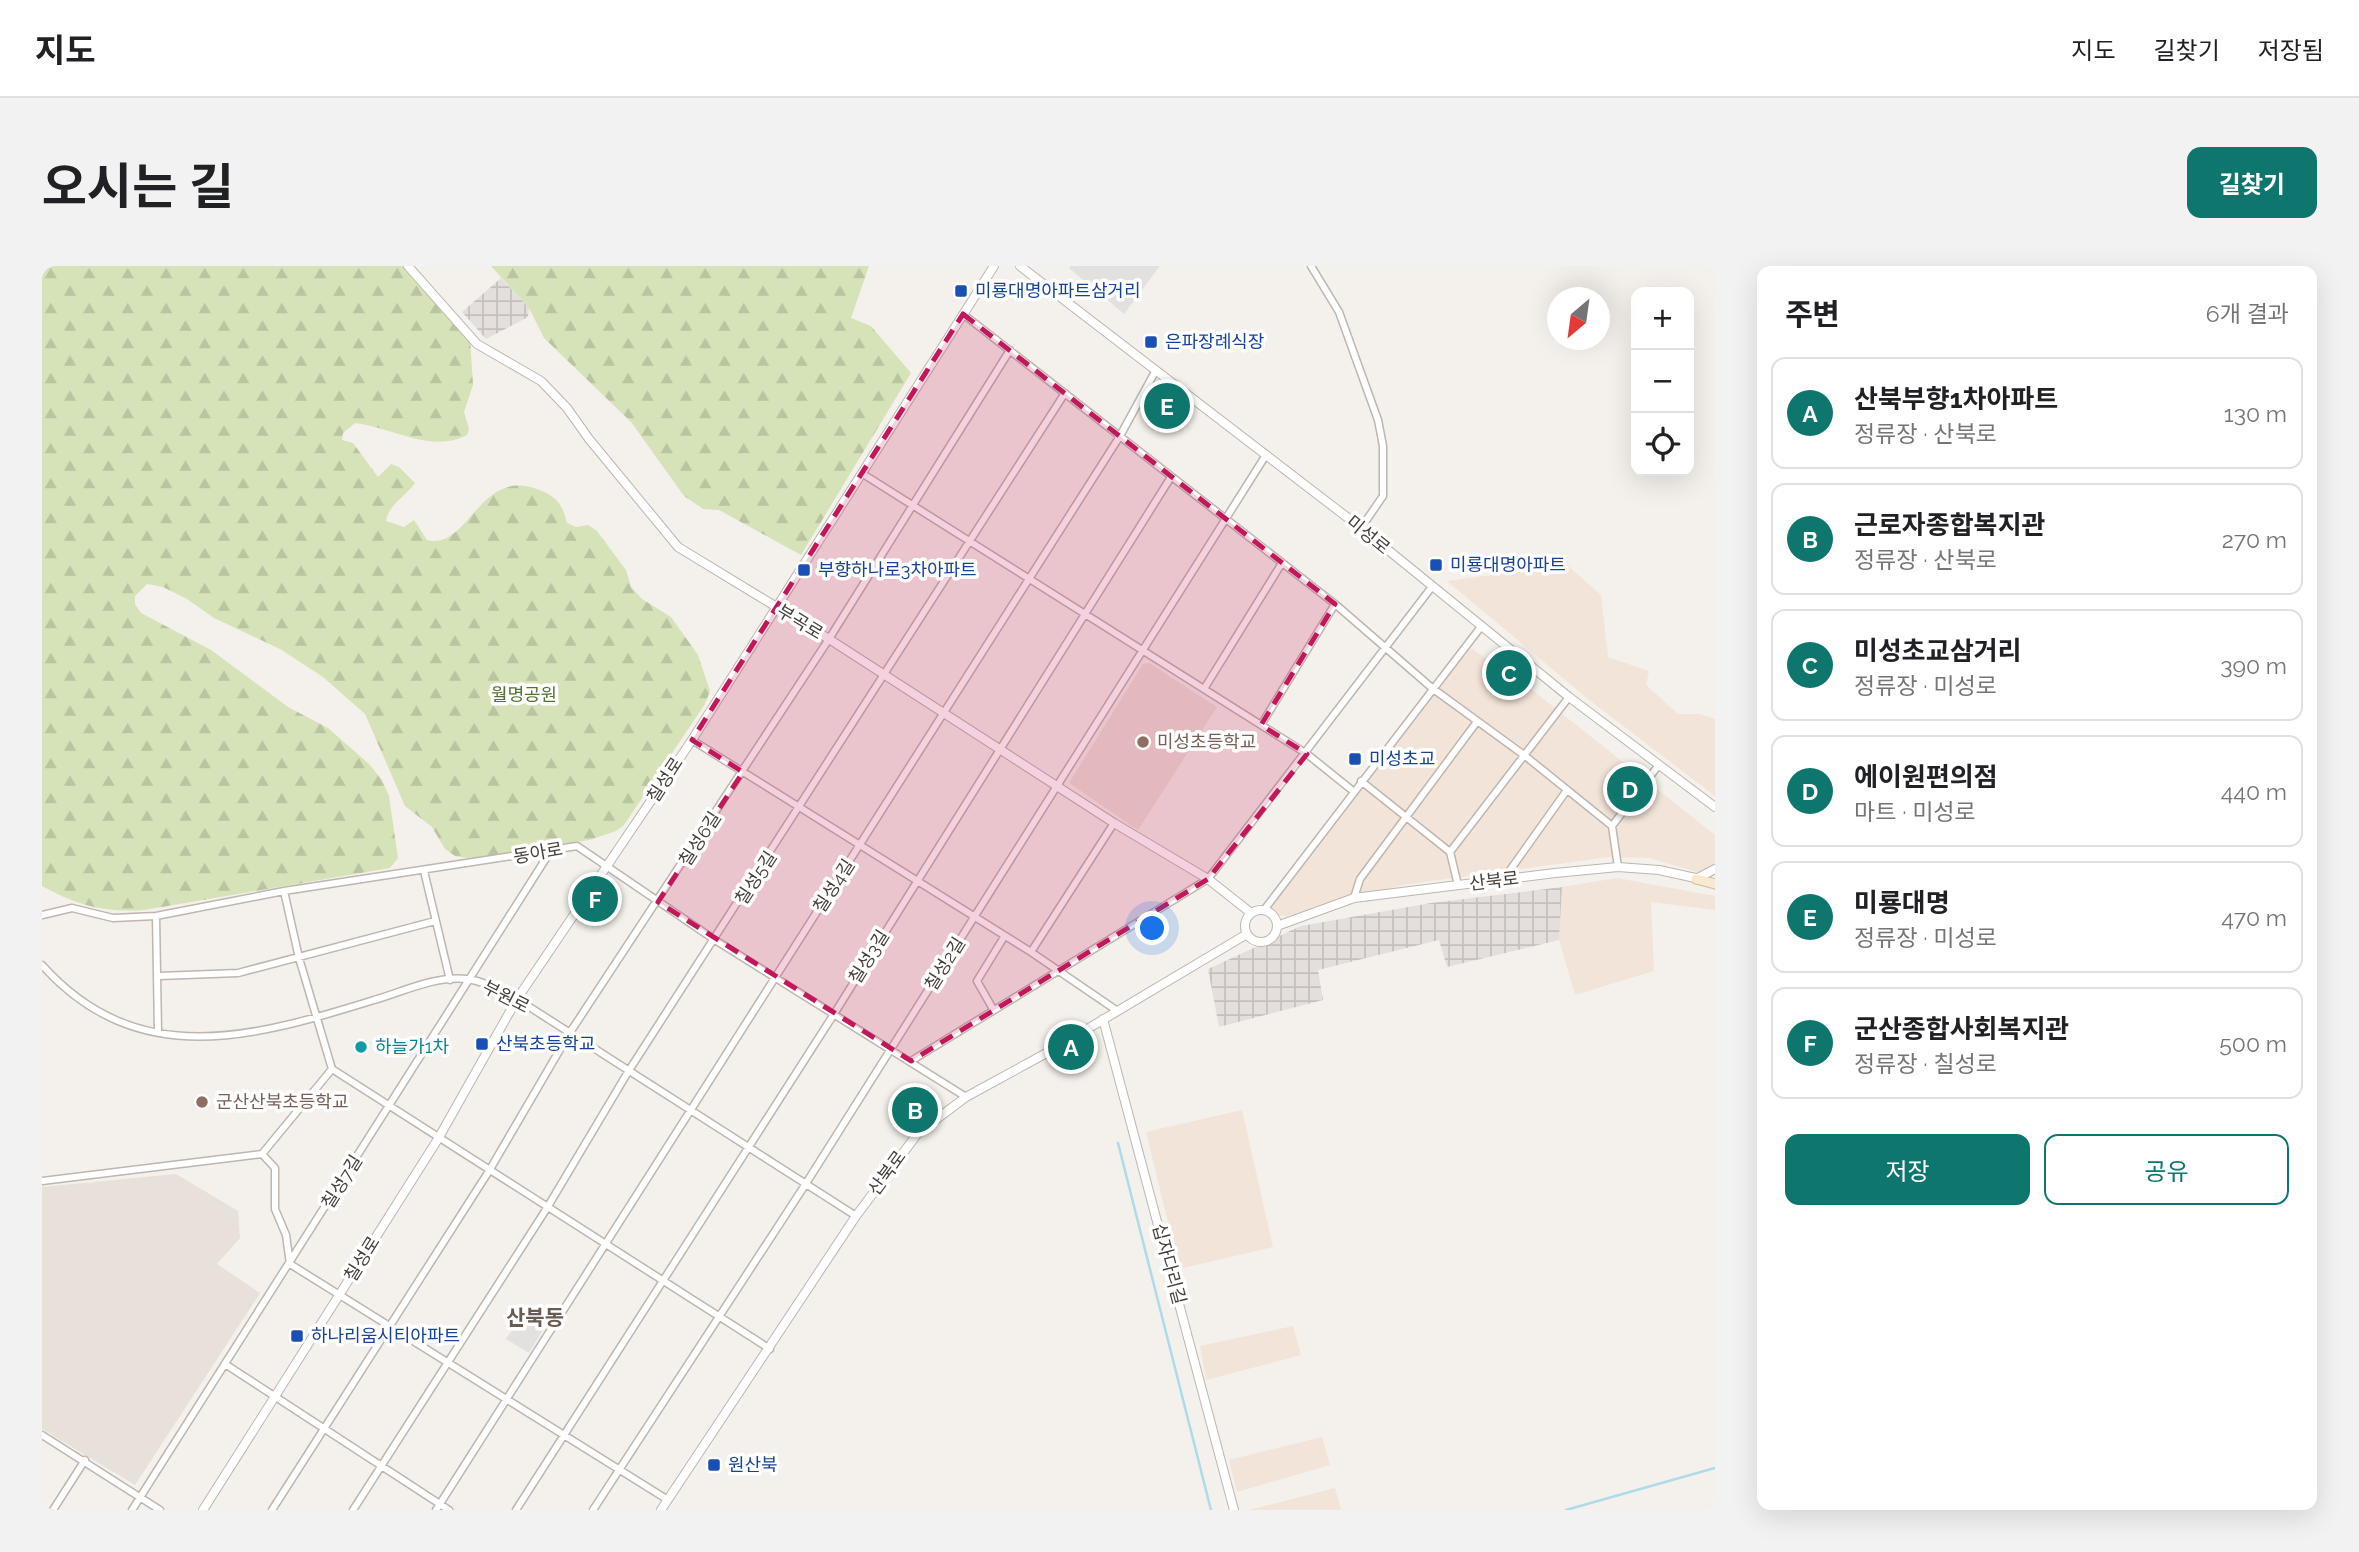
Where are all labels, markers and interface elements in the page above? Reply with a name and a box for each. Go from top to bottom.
text: 지도 [35,31,96,70]
text: 지도 [2071,36,2116,65]
text: 길찾기 [2154,36,2220,65]
text: 저장됨 [2258,36,2324,65]
button: 길찾기 [2187,147,2317,218]
text: 오시는 길 [42,158,234,215]
place label: 미룡대명아파트삼거리 [975,280,1141,301]
marker: 미룡대명아파트삼거리 [953,283,969,299]
north arrow [1547,287,1610,350]
map controls [1631,287,1694,476]
button: + [1631,287,1694,350]
text: 주변 [1785,297,1840,332]
text: 6개 결과 [2206,300,2289,327]
place label: 은파장례식장 [1165,331,1264,352]
marker: 은파장례식장 [1143,334,1159,350]
button: − [1631,350,1694,413]
pin: E [1144,380,1190,432]
text: 산북부향1차아파트 [1854,384,2058,414]
text: A [1802,400,1818,427]
text: 130 m [2224,400,2287,427]
button: locate [1631,413,1694,476]
text: 정류장 · 산북로 [1854,420,1997,447]
text: 근로자종합복지관 [1854,510,2045,540]
street label: 미성로 [1342,511,1394,558]
text: B [1802,526,1818,553]
text: 270 m [2222,526,2287,553]
text: 정류장 · 산북로 [1854,546,1997,573]
place label: 미룡대명아파트 [1450,554,1566,575]
marker: 미룡대명아파트 [1428,557,1444,573]
place label: 부향하나로3차아파트 [818,559,977,580]
marker: 부향하나로3차아파트 [796,562,812,578]
street label: 부곡로 [774,600,827,643]
text: 미성초교삼거리 [1854,636,2021,666]
pin: C [1486,647,1532,699]
text: C [1802,652,1818,679]
text: 390 m [2220,652,2287,679]
text: 정류장 · 미성로 [1854,672,1997,699]
park label: 월명공원 [491,684,557,705]
place label: 미성초등학교 [1157,731,1256,752]
marker: 미성초등학교 [1135,734,1151,750]
place label: 미성초교 [1369,748,1435,769]
marker: 미성초교 [1347,751,1363,767]
street label: 칠성로 [642,753,687,806]
text: 에이원편의점 [1854,762,1998,792]
pin: D [1607,763,1653,815]
text: D [1802,778,1818,805]
text: 440 m [2221,778,2287,805]
text: 마트 · 미성로 [1854,798,1976,825]
street label: 칠성6길 [674,808,725,870]
street label: 동아로 [512,838,564,867]
street label: 칠성5길 [731,847,781,908]
street label: 칠성4길 [809,855,859,916]
street label: 산북로 [1468,867,1520,894]
pin: F [572,873,618,925]
text: 미룡대명 [1854,888,1950,918]
text: E [1803,904,1817,931]
text: 470 m [2221,904,2287,931]
your location [1135,911,1169,945]
text: 정류장 · 미성로 [1854,924,1997,951]
street label: 칠성3길 [844,926,893,987]
street label: 칠성2길 [920,933,969,994]
street label: 부원로 [479,976,533,1017]
text: 군산종합사회복지관 [1854,1014,2069,1044]
pin: A [1048,1021,1094,1073]
text: F [1803,1030,1817,1057]
text: 500 m [2219,1030,2287,1057]
place label: 산북초등학교 [496,1033,595,1054]
place label: 하늘가1차 [375,1036,449,1057]
marker: 산북초등학교 [474,1036,490,1052]
marker: 하늘가1차 [353,1039,369,1055]
text: 정류장 · 칠성로 [1854,1050,1997,1077]
pin: B [892,1084,938,1136]
place label: 군산산북초등학교 [216,1091,348,1112]
marker: 군산산북초등학교 [194,1094,210,1110]
button: 저장 [1785,1134,2030,1205]
button: 공유 [2044,1134,2289,1205]
street label: 산북로 [863,1146,910,1199]
street label: 칠성7길 [317,1151,366,1212]
street label: 십자다리길 [1149,1221,1190,1307]
street label: 칠성로 [340,1232,384,1285]
district label: 산북동 [506,1305,564,1330]
place label: 하나리움시티아파트 [311,1325,460,1346]
marker: 하나리움시티아파트 [289,1328,305,1344]
place label: 원산북 [728,1454,778,1475]
marker: 원산북 [706,1457,722,1473]

